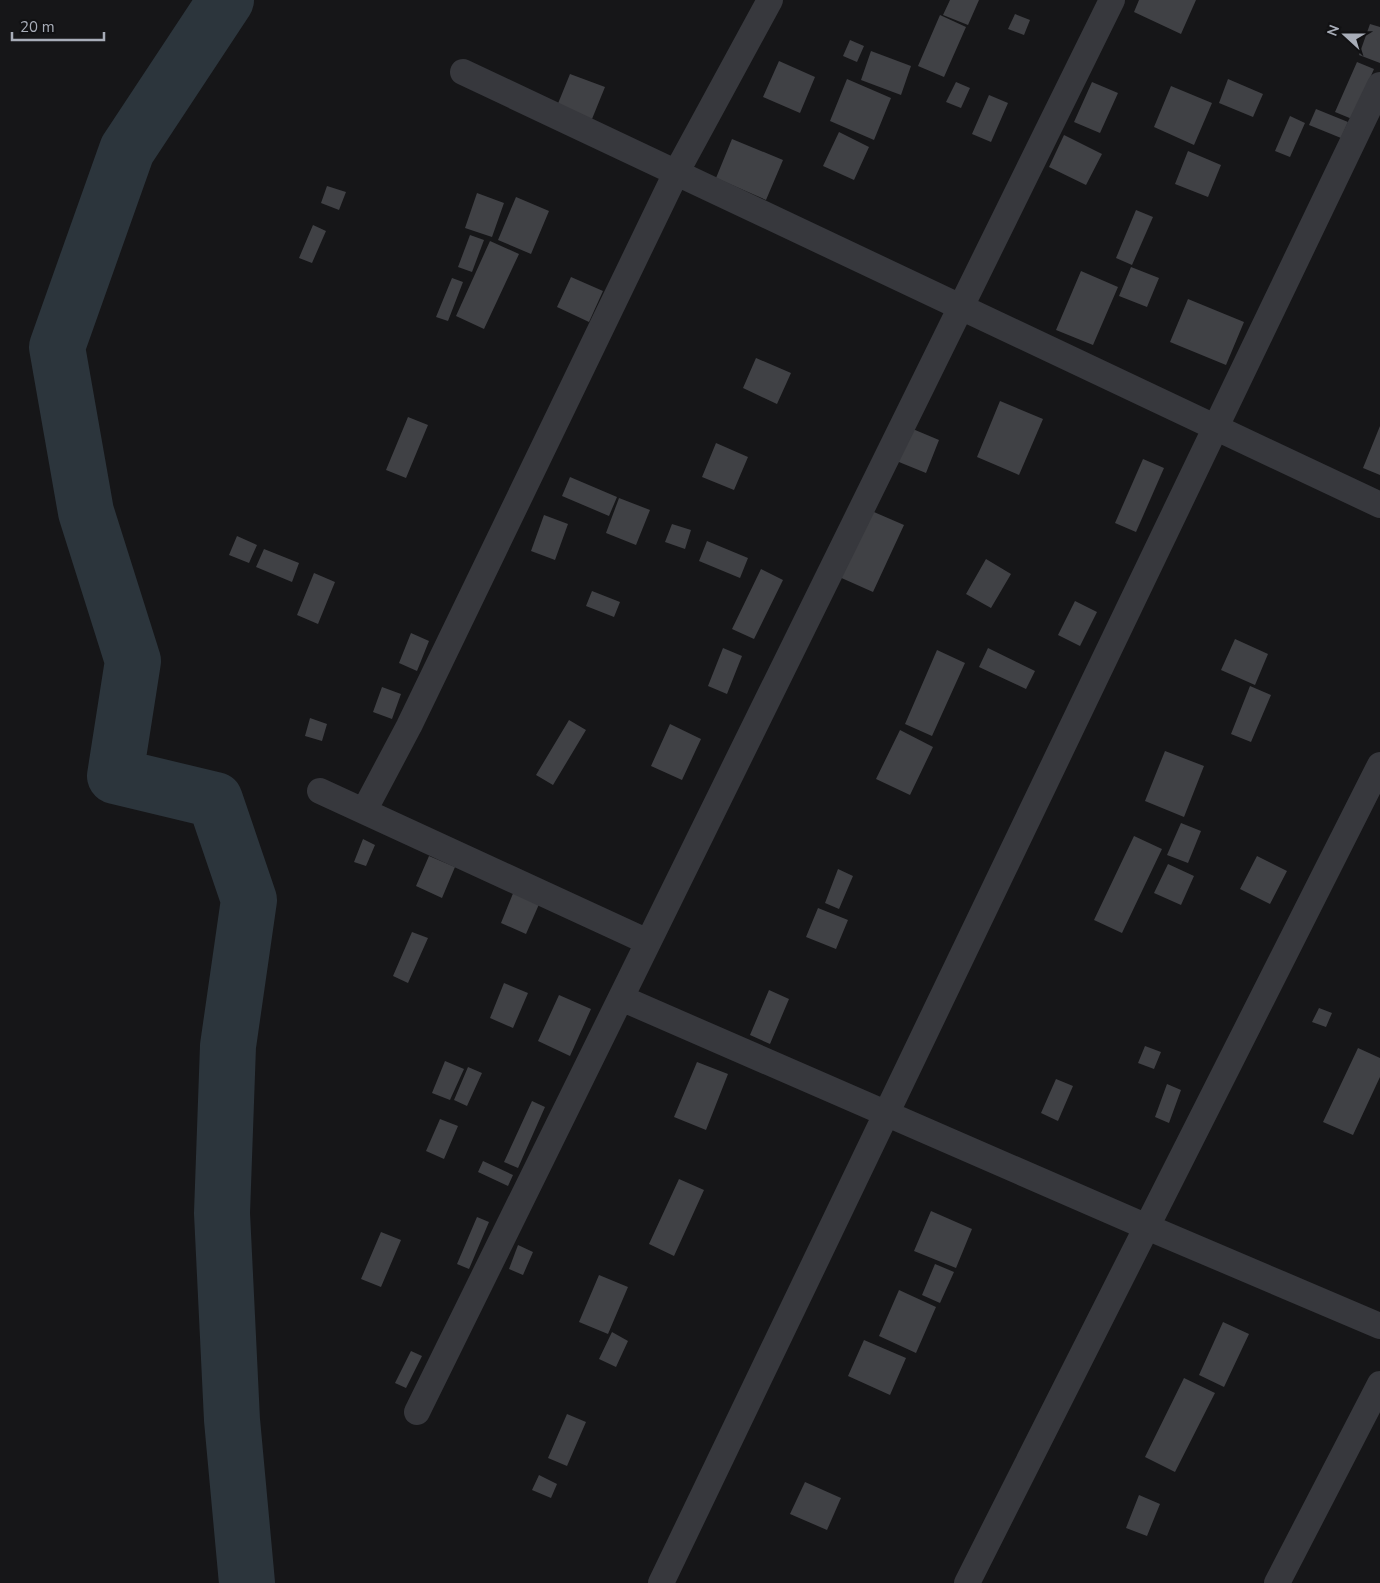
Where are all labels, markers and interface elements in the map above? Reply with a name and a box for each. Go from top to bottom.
scale bar [12,10,105,42]
north arrow [1320,10,1370,60]
text: 20 m [20,17,55,37]
text: N [1323,22,1344,39]

